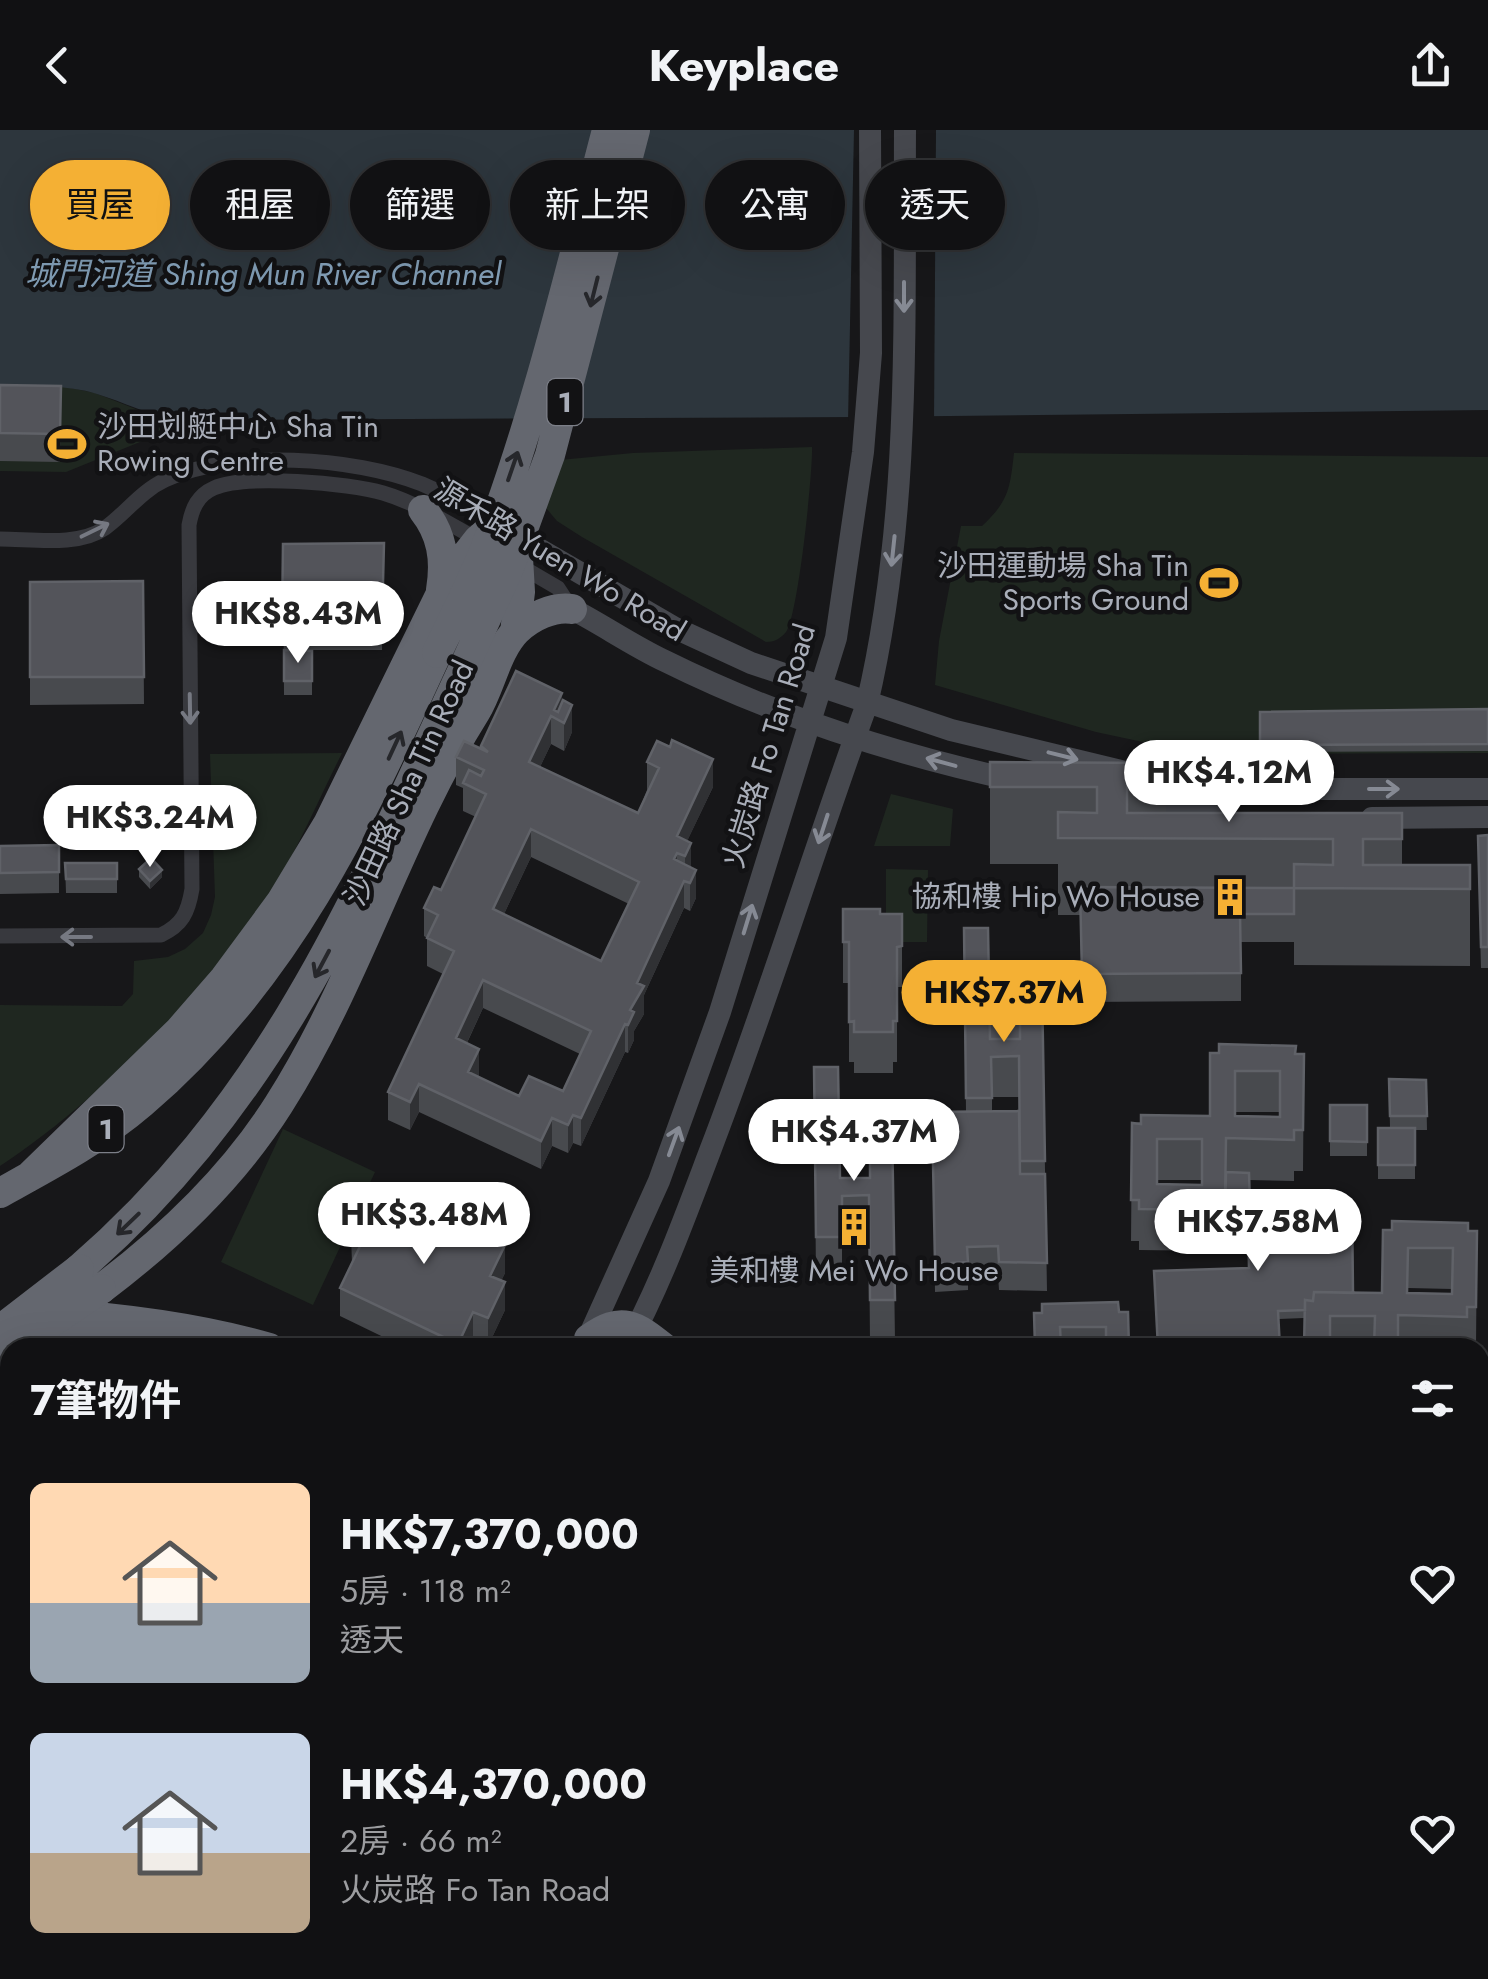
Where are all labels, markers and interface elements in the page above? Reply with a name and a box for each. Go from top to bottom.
text: Keyplace [649,33,839,98]
icon: back [30,38,85,93]
icon: share [1403,38,1458,93]
chip: 買屋 [30,160,170,250]
chip: 租屋 [190,160,330,250]
chip: 篩選 [350,160,490,250]
chip: 新上架 [510,160,685,250]
chip: 公寓 [705,160,845,250]
chip: 透天 [865,160,1005,250]
water label: 城門河道 Shing Mun River Channel [25,251,503,297]
one-way arrow [584,275,602,307]
one-way arrow [894,280,914,313]
road number: 1 [548,379,582,425]
place label: 沙田划艇中心 Sha Tin Rowing Centre [97,405,379,482]
sports icon: 沙田划艇中心 Sha Tin Rowing Centre [46,423,88,465]
one-way arrow [506,450,524,482]
street label: 源禾路 Yuen Wo Road [426,467,694,652]
one-way arrow [80,520,110,539]
one-way arrow [883,534,902,566]
place label: 沙田運動場 Sha Tin Sports Ground [937,544,1189,621]
sports icon: 沙田運動場 Sha Tin Sports Ground [1198,562,1240,604]
pin: HK$8.43M [195,581,401,666]
text: HK$8.43M [214,590,382,636]
street label: 火炭路 Fo Tan Road [711,618,826,873]
street label: 沙田路 Sha Tin Road [333,653,484,912]
one-way arrow [180,692,199,724]
one-way arrow [386,731,405,761]
pin: HK$4.12M [1126,740,1332,825]
one-way arrow [1047,747,1078,766]
text: HK$4.12M [1146,749,1312,795]
one-way arrow [926,752,957,771]
one-way arrow [1366,780,1399,798]
pin: HK$3.24M [47,785,253,870]
text: HK$3.24M [66,794,234,840]
one-way arrow [813,813,831,845]
place label: 協和樓 Hip Wo House [912,875,1200,918]
building icon: 協和樓 Hip Wo House [1209,876,1251,918]
one-way arrow [741,903,759,935]
one-way arrow [61,928,94,946]
one-way arrow [311,949,331,979]
pin: HK$7.37M [901,960,1107,1045]
text: HK$7.37M [923,969,1085,1015]
pin: HK$4.37M [751,1099,957,1184]
road number: 1 [88,1106,124,1152]
text: HK$4.37M [770,1108,938,1154]
one-way arrow [666,1126,684,1157]
pin: HK$3.48M [321,1182,527,1267]
pin: HK$7.58M [1155,1189,1361,1274]
text: HK$3.48M [340,1191,508,1237]
text: HK$7.58M [1176,1198,1340,1244]
building icon: 美和樓 Mei Wo House [833,1206,875,1248]
one-way arrow [117,1211,141,1235]
place label: 美和樓 Mei Wo House [709,1249,999,1292]
text: 7筆物件 [30,1370,181,1431]
icon: filters [1405,1371,1460,1426]
text: HK$7,370,000 [340,1504,639,1565]
icon: home [110,1523,230,1643]
icon: heart [1405,1556,1460,1611]
text: 5房 · 118 m² [340,1568,511,1614]
text: 透天 [340,1617,404,1663]
text: HK$4,370,000 [340,1754,647,1815]
icon: home [110,1773,230,1893]
icon: heart [1405,1806,1460,1861]
text: 2房 · 66 m² [340,1818,502,1864]
text: 火炭路 Fo Tan Road [340,1867,610,1913]

